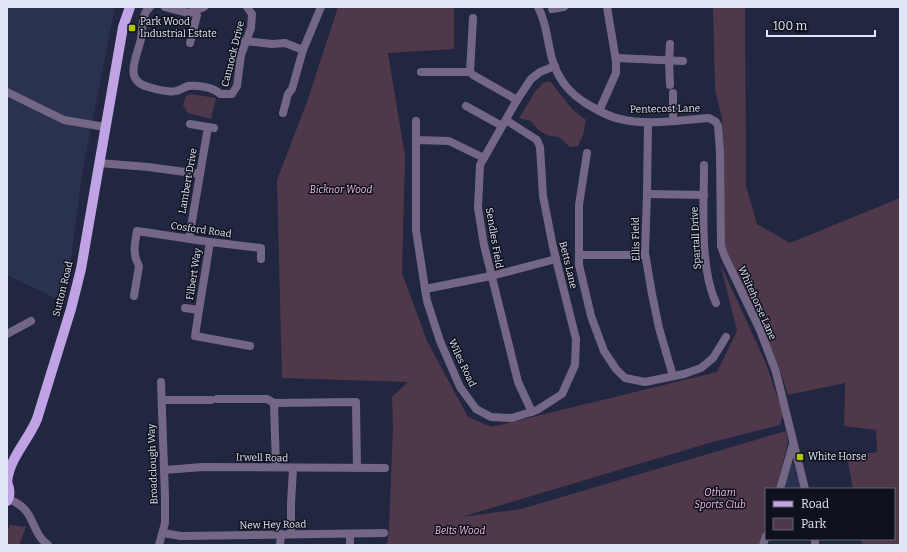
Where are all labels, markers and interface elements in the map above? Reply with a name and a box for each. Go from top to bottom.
scale bar [767,12,875,38]
place label: Park Wood Industrial Estate [140,16,217,40]
text: 100 m [773,19,808,33]
street label: Cannock Drive [219,20,247,88]
marker: Park Wood Industrial Estate [127,23,137,33]
street label: Pentecost Lane [630,102,700,116]
street label: Lambert Drive [176,147,200,215]
park label: Bicknor Wood [310,184,373,196]
street label: Spartall Drive [688,206,704,270]
street label: Sendles Field [483,207,505,269]
street label: Ellis Field [630,217,642,261]
street label: Cosford Road [170,220,232,240]
street label: Betts Lane [556,240,580,290]
street label: Filbert Way [184,246,204,301]
street label: Sutton Road [50,260,76,318]
street label: Whitehorse Lane [735,264,779,342]
street label: Wiles Road [446,337,478,389]
street label: Broadclough Way [146,423,160,505]
place label: White Horse [808,451,866,463]
street label: Irwell Road [236,452,288,464]
marker: White Horse [795,452,805,462]
park label: Otham Sports Club [694,487,746,511]
legend [765,488,895,540]
text: Road [801,497,829,511]
text: Park [801,517,827,531]
street label: New Hey Road [239,518,307,532]
park label: Belts Wood [435,525,485,537]

